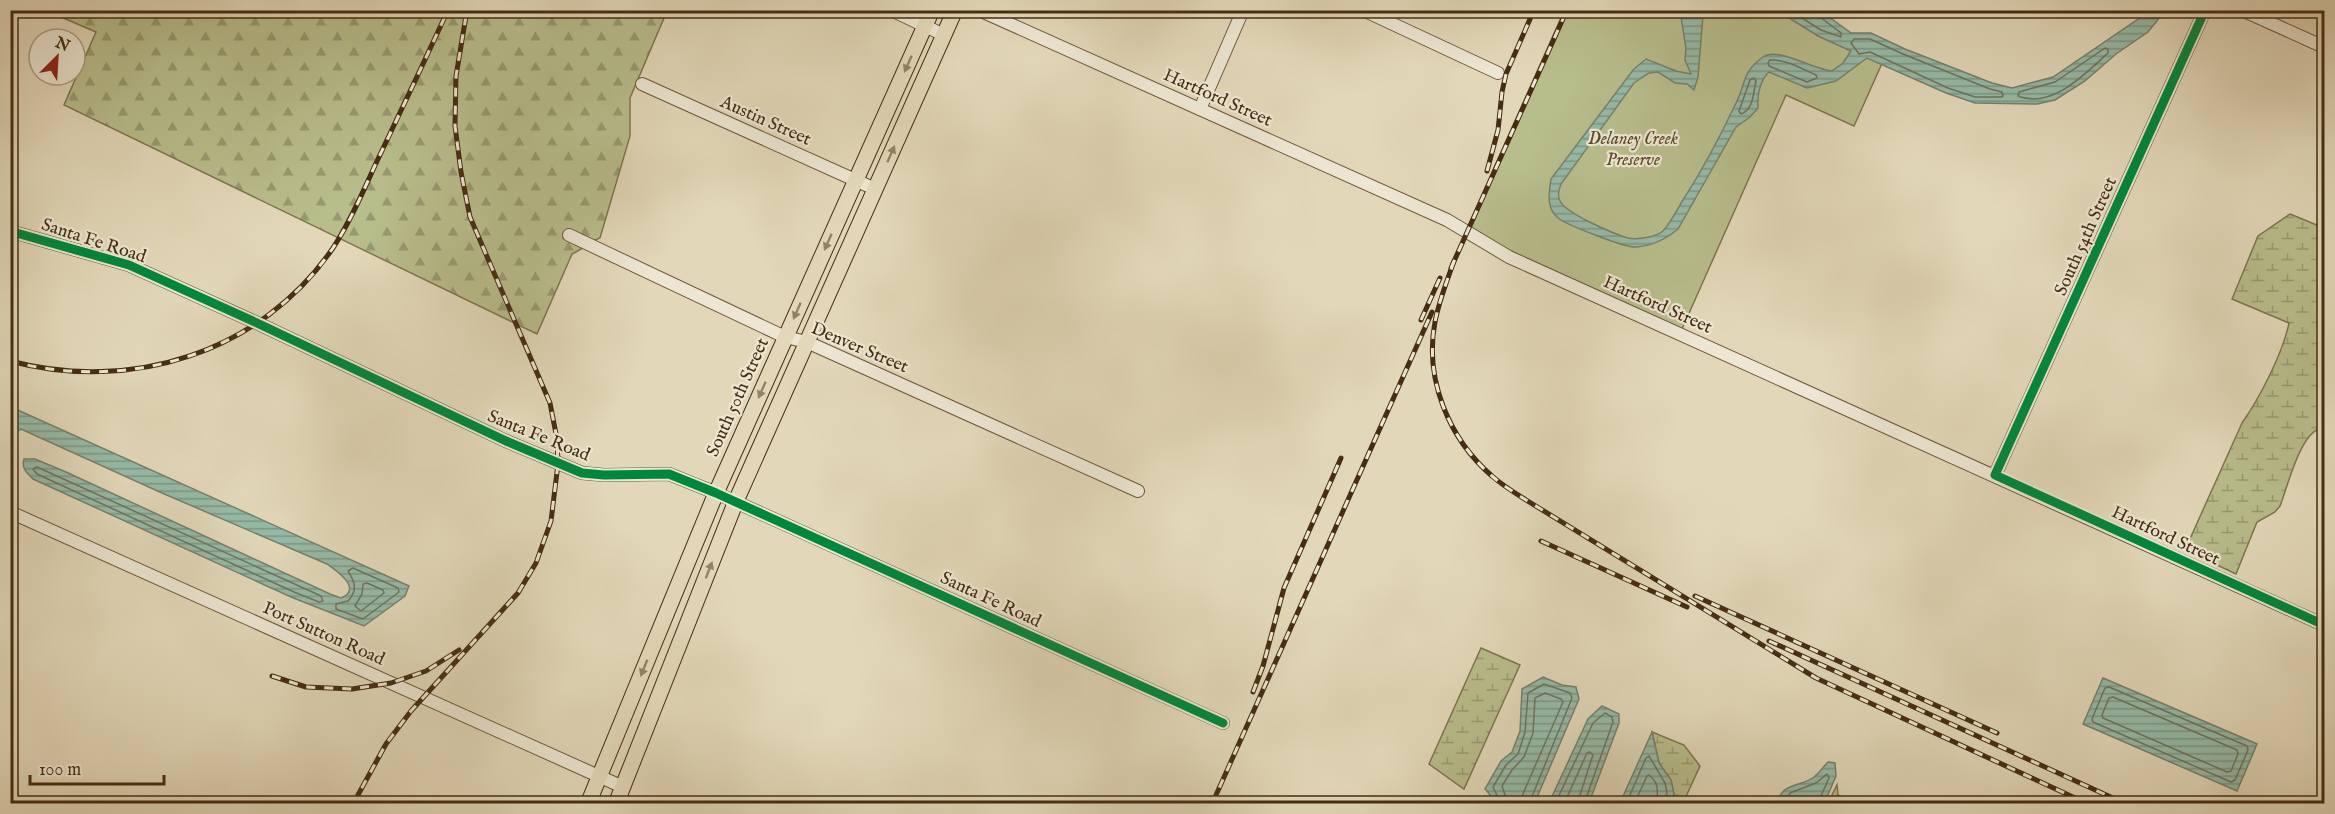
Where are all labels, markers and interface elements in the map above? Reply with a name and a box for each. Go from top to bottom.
north arrow [27,27,87,87]
text: N [51,33,73,57]
one-way arrow [903,55,913,73]
street label: Hartford Street [1159,64,1275,133]
street label: Austin Street [715,91,814,152]
park label: Delaney Creek Preserve [1588,128,1678,172]
one-way arrow [887,145,896,162]
street label: South 54th Street [2050,174,2123,300]
street label: Santa Fe Road [38,214,149,269]
one-way arrow [823,233,833,251]
street label: Hartford Street [1599,271,1715,340]
one-way arrow [792,303,802,321]
street label: Denver Street [807,318,912,379]
street label: South 50th Street [702,335,775,461]
one-way arrow [757,382,766,399]
street label: Santa Fe Road [484,405,593,468]
street label: Hartford Street [2108,501,2223,571]
one-way arrow [704,560,714,578]
street label: Santa Fe Road [936,567,1045,634]
street label: Port Sutton Road [259,597,388,672]
one-way arrow [639,660,649,678]
scale bar [30,748,164,786]
text: 100 m [39,759,81,782]

